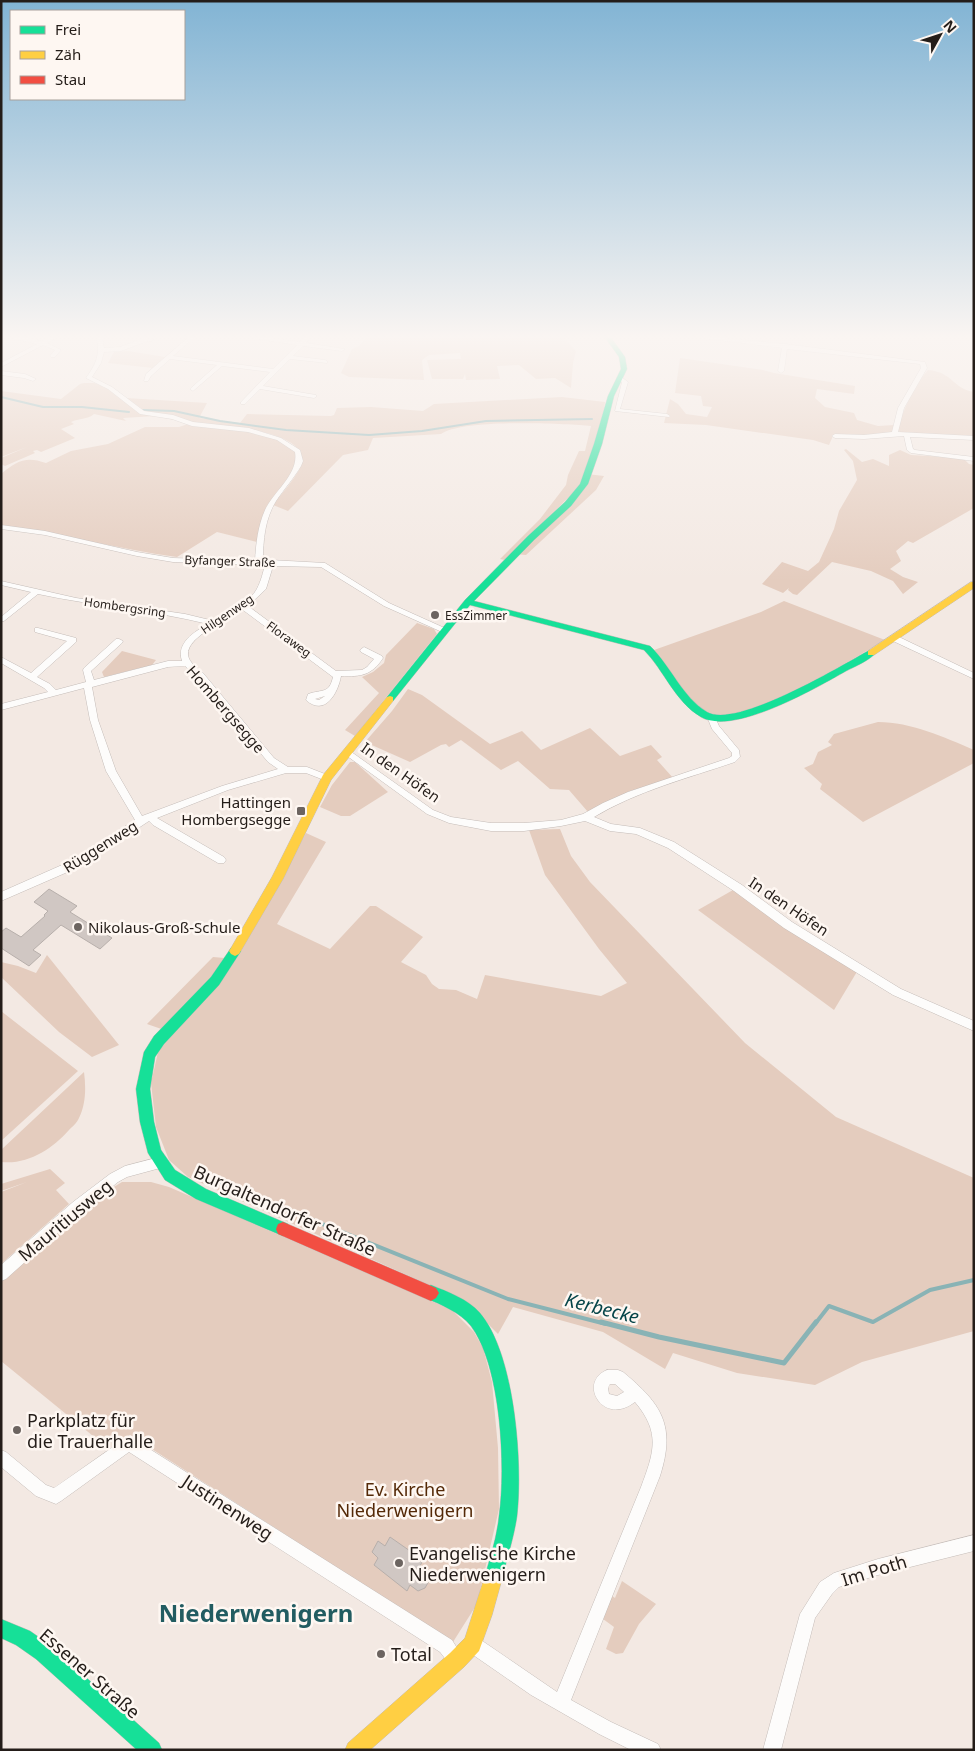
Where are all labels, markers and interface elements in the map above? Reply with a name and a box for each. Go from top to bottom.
legend [10,10,185,100]
north arrow [915,10,965,60]
text: N [939,16,961,37]
text: Frei [55,19,81,39]
text: Zäh [55,44,81,64]
text: Stau [55,69,86,89]
street label: Byfanger Straße [184,551,276,571]
street label: Hilgenweg [197,590,257,638]
street label: Hombergsring [83,593,167,621]
place label: EssZimmer [445,607,507,624]
marker: EssZimmer [429,609,441,621]
street label: Floraweg [263,617,315,661]
street label: Hombergsegge [182,661,270,757]
street label: In den Höfen [358,737,444,807]
place label: Hattingen Hombergsegge [181,792,291,829]
marker: Hattingen Hombergsegge [295,805,307,817]
street label: Rüggenweg [59,815,141,877]
street label: In den Höfen [745,872,833,940]
place label: Nikolaus-Groß-Schule [88,917,240,937]
marker: Nikolaus-Groß-Schule [72,921,84,933]
street label: Burgaltendorfer Straße [190,1159,380,1261]
street label: Mauritiusweg [13,1174,117,1266]
water label: Kerbecke [562,1286,642,1330]
place label: Parkplatz für die Trauerhalle [27,1408,153,1453]
marker: Parkplatz für die Trauerhalle [11,1424,23,1436]
street label: Justinenweg [176,1468,278,1545]
park label: Ev. Kirche Niederwenigern [337,1477,473,1522]
place label: Evangelische Kirche Niederwenigern [409,1541,576,1586]
street label: Im Poth [838,1549,910,1591]
marker: Evangelische Kirche Niederwenigern [393,1557,405,1569]
district label: Niederwenigern [159,1596,353,1629]
street label: Essener Straße [35,1623,145,1723]
place label: Total [391,1642,432,1666]
marker: Total [375,1648,387,1660]

